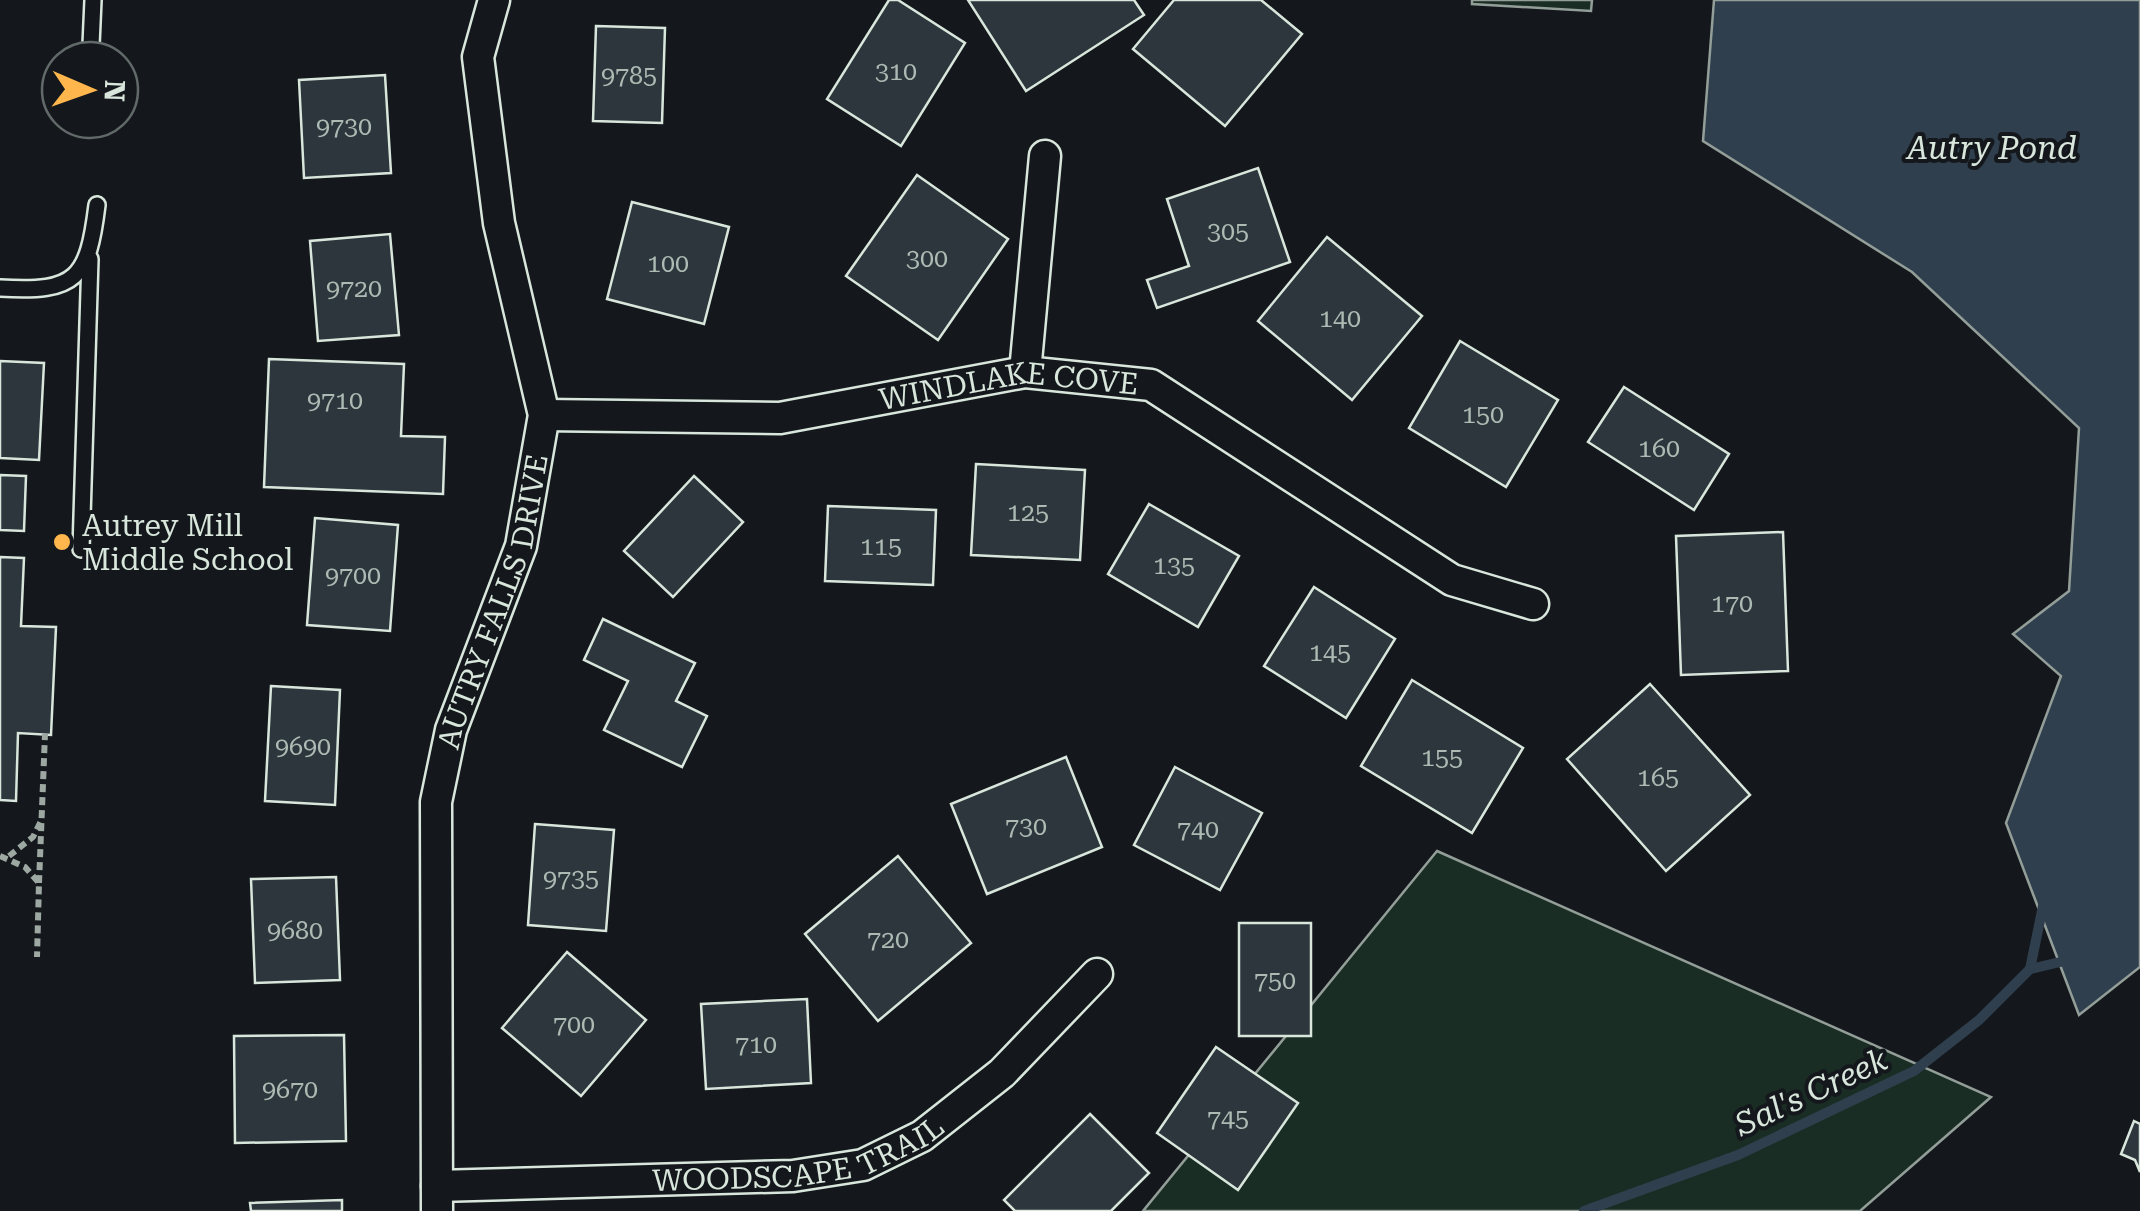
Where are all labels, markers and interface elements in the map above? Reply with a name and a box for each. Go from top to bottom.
north arrow [40,40,140,140]
house number: 310 [875,57,917,86]
house number: 9785 [601,61,657,90]
text: N [98,80,131,102]
house number: 9730 [316,112,372,141]
water label: Autry Pond [1905,129,2077,167]
house number: 305 [1207,217,1249,246]
house number: 300 [906,244,948,273]
house number: 100 [647,249,689,278]
house number: 9720 [326,274,382,303]
house number: 140 [1319,304,1361,333]
street label: WINDLAKE COVE [876,354,1140,417]
house number: 9710 [307,386,363,415]
house number: 150 [1462,400,1504,429]
house number: 160 [1638,434,1680,463]
street label: AUTRY FALLS DRIVE [430,451,554,752]
house number: 125 [1007,498,1049,527]
place label: Autrey Mill Middle School [82,508,293,577]
marker: Autrey Mill Middle School [51,531,73,553]
house number: 115 [860,532,902,561]
house number: 135 [1153,551,1195,580]
house number: 9700 [325,561,381,590]
house number: 170 [1711,589,1753,618]
house number: 145 [1309,638,1351,667]
house number: 9690 [275,732,331,761]
house number: 155 [1421,743,1463,772]
house number: 165 [1637,763,1679,792]
house number: 730 [1005,812,1047,841]
house number: 740 [1177,815,1219,844]
house number: 9735 [543,864,599,893]
house number: 9680 [267,916,323,945]
house number: 720 [867,925,909,954]
house number: 750 [1254,966,1296,995]
house number: 700 [553,1010,595,1039]
house number: 710 [735,1030,777,1059]
water label: Sal's Creek [1728,1040,1894,1144]
house number: 9670 [262,1075,318,1104]
house number: 745 [1207,1104,1249,1133]
street label: WOODSCAPE TRAIL [652,1109,950,1197]

